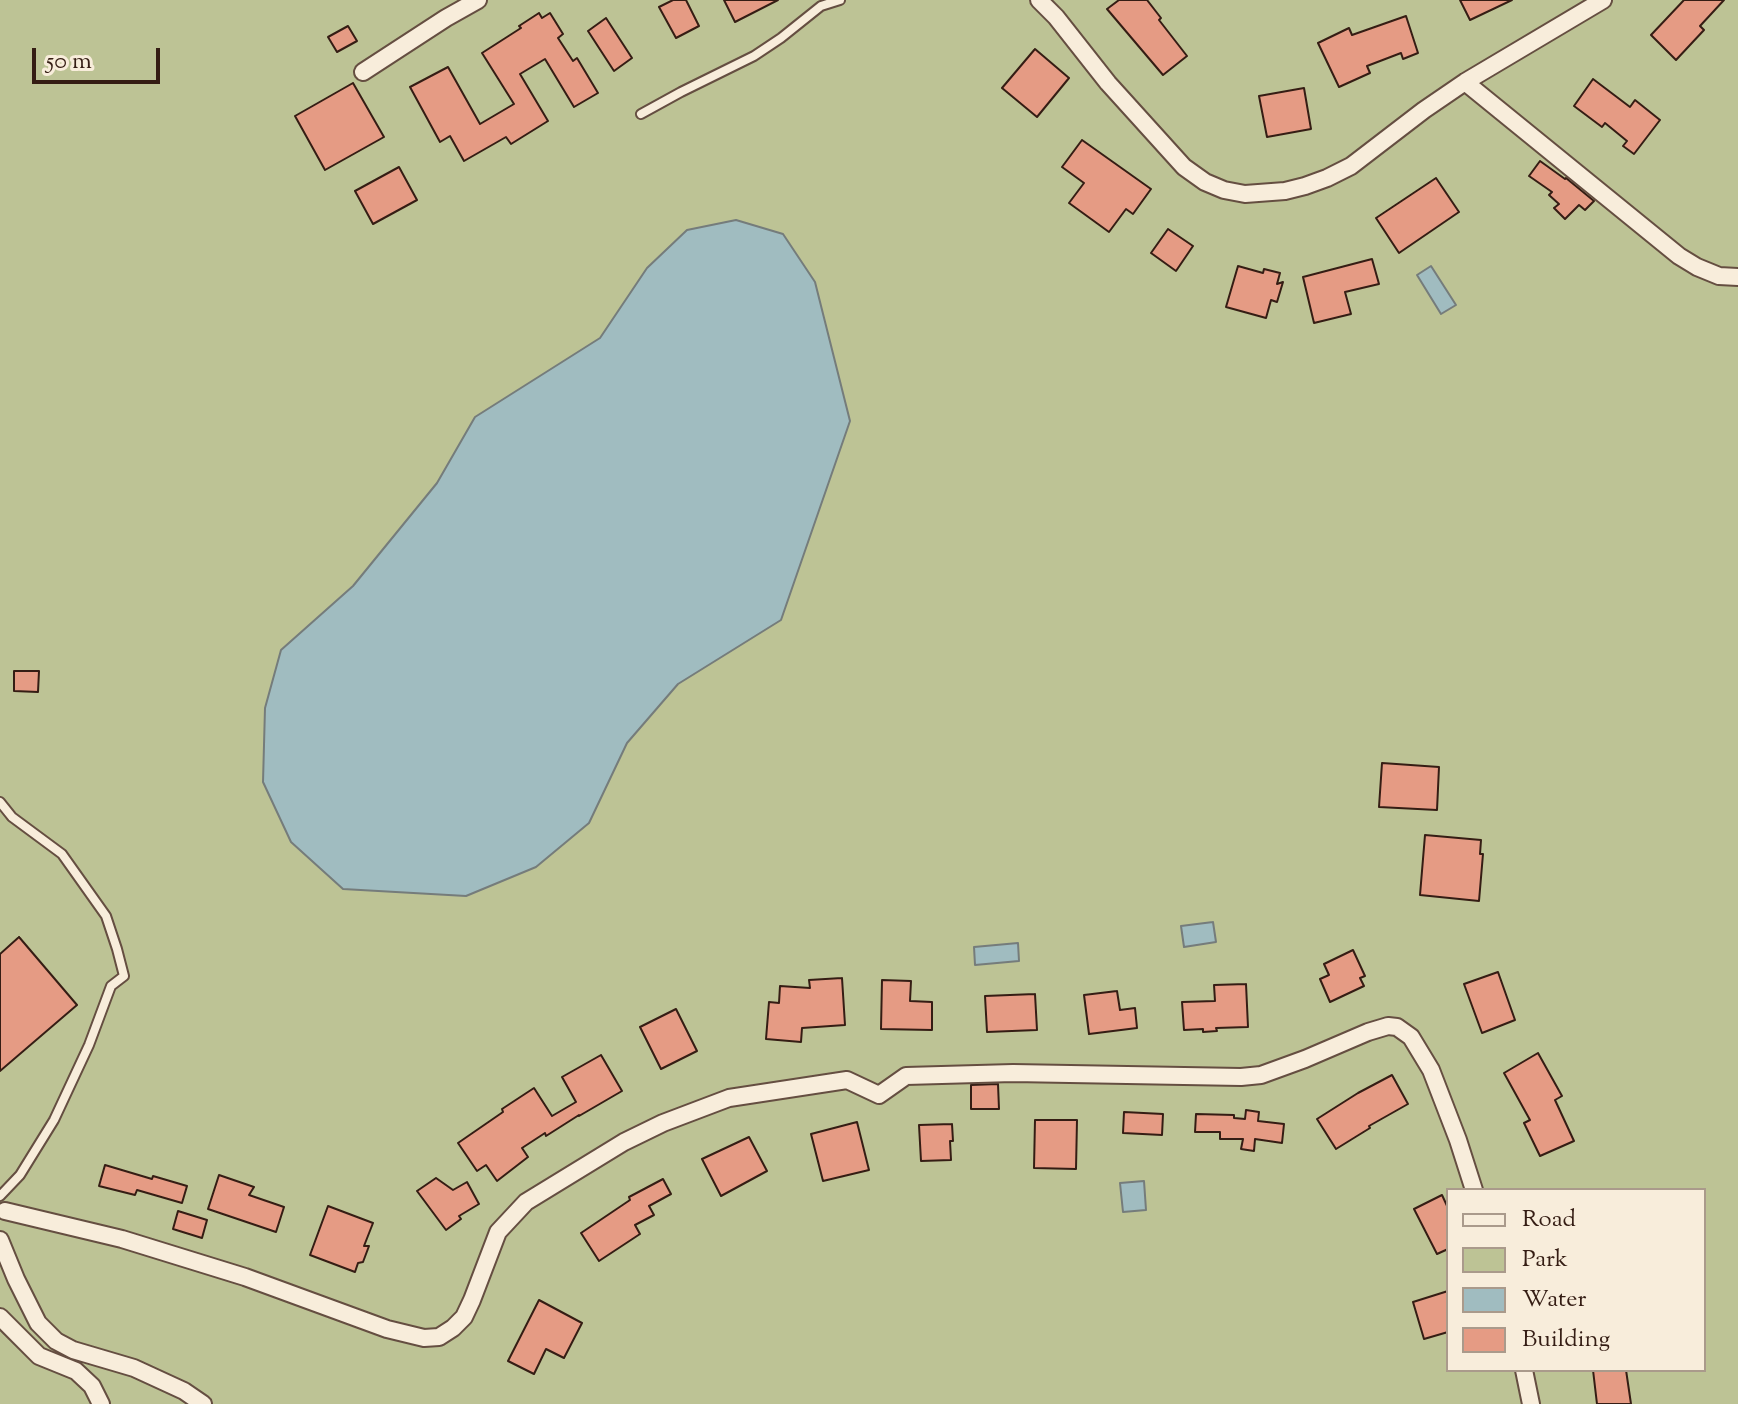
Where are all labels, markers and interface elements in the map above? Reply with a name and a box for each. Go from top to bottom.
scale bar [36,32,164,82]
text: 50 m [46,45,92,79]
legend [1446,1188,1706,1372]
text: Road [1522,1203,1576,1237]
text: Park [1522,1243,1568,1277]
text: Water [1522,1283,1586,1317]
text: Building [1522,1323,1610,1357]

